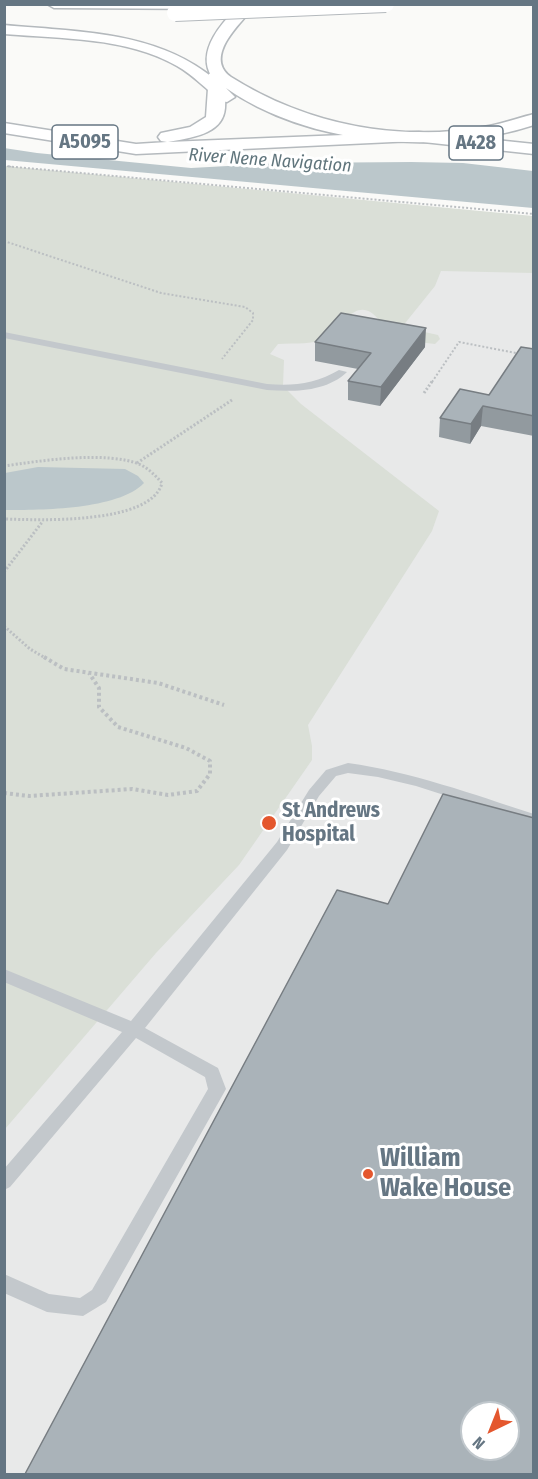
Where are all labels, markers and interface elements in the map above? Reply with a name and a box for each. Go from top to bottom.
road number: A5095 [52,125,118,159]
road number: A428 [449,126,503,160]
water label: River Nene Navigation [188,145,352,177]
place label: St Andrews Hospital [282,798,380,848]
marker: St Andrews Hospital [260,814,278,832]
place label: William Wake House [380,1143,511,1204]
marker: William Wake House [361,1167,375,1181]
north arrow [460,1401,520,1461]
text: N [469,1433,489,1453]

